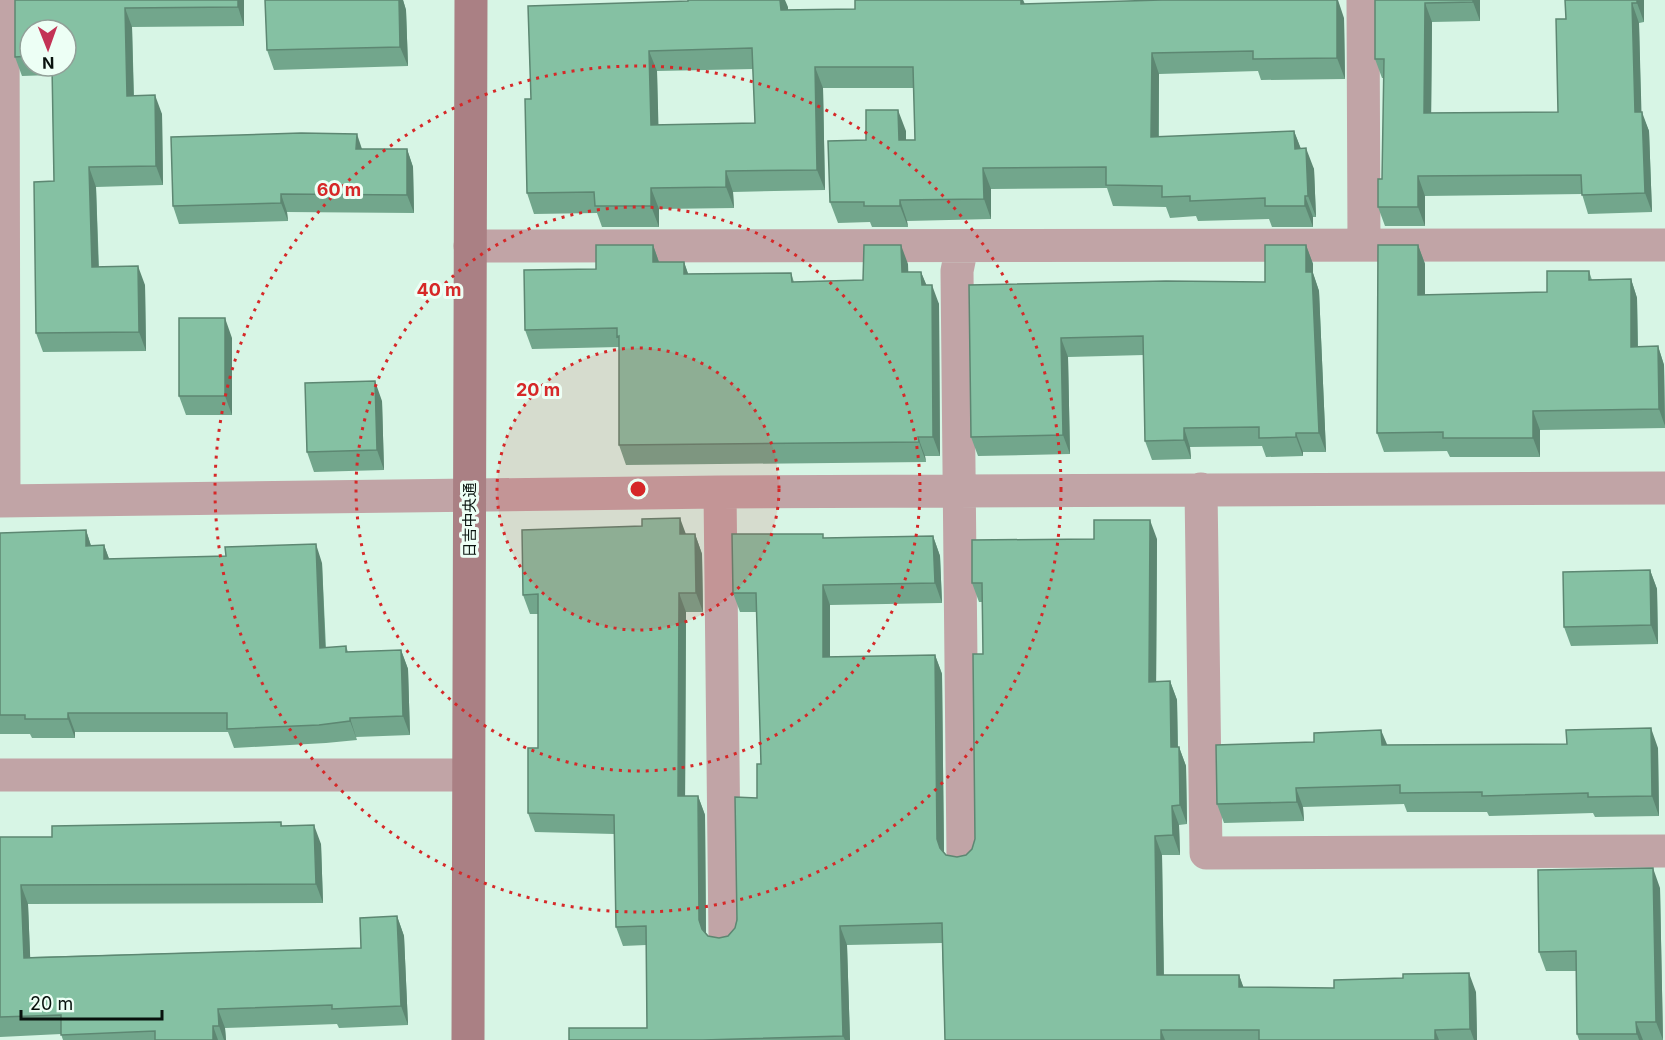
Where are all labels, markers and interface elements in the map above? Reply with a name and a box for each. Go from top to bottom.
north arrow [18,18,78,78]
text: N [42,53,55,73]
text: 60 m [317,179,361,200]
text: 40 m [417,279,462,300]
text: 20 m [516,379,560,400]
centre of rings [628,479,648,499]
street label: 日吉中央通 [460,482,479,558]
scale bar [21,983,162,1021]
text: 20 m [30,993,73,1014]

